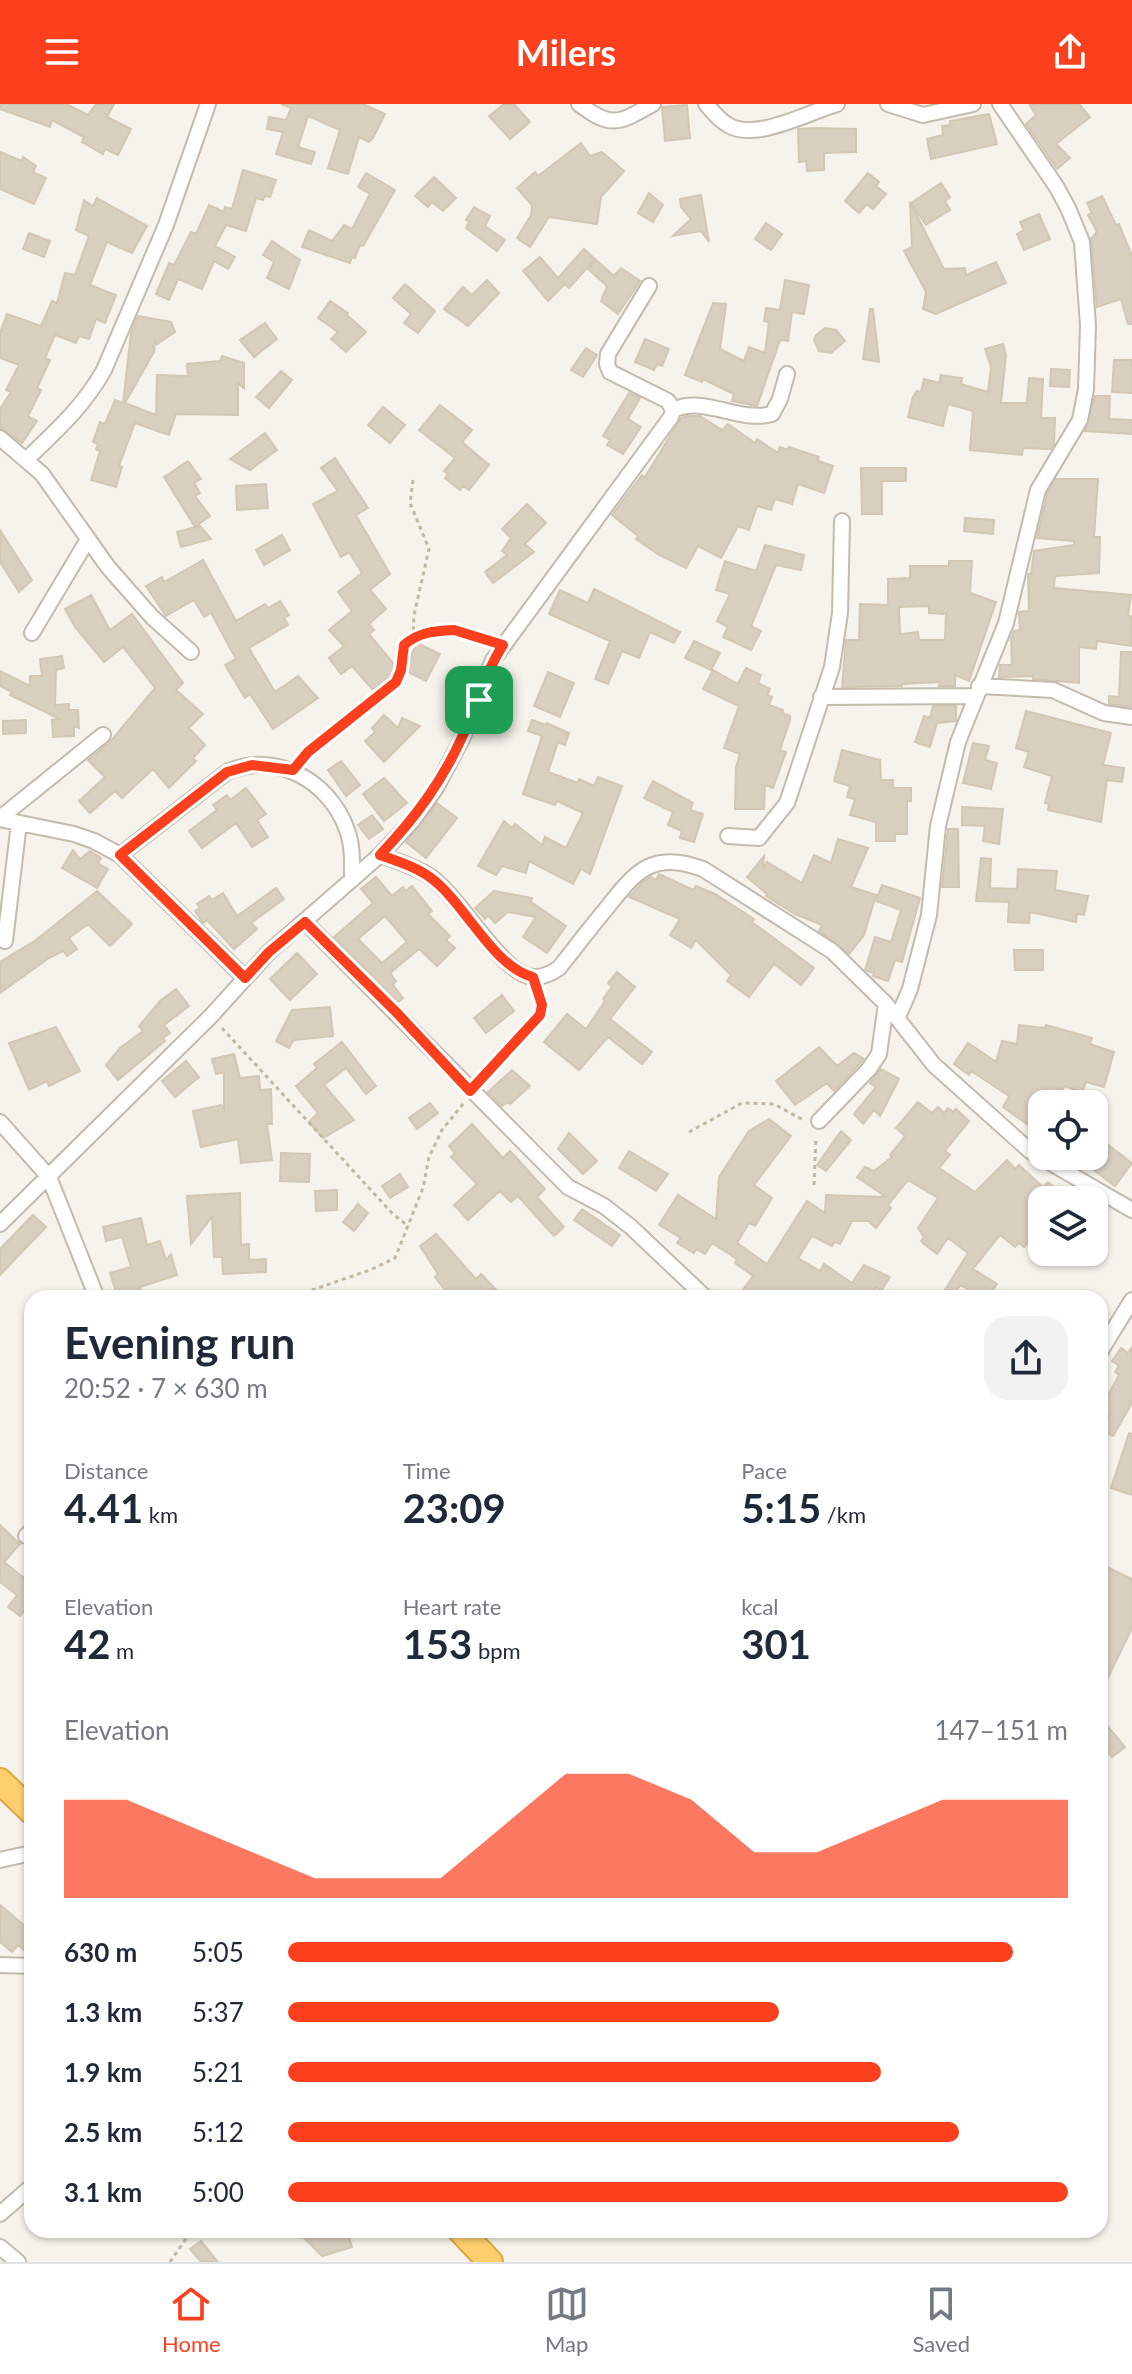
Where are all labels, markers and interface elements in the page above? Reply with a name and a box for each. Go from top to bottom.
icon: menu [40,30,84,74]
text: Milers [516,30,616,74]
icon: share [1048,30,1092,74]
pin [445,666,513,734]
icon: arrive [457,678,501,722]
map controls [1028,1090,1108,1266]
button: locate [1028,1090,1108,1170]
button: layers [1028,1186,1108,1266]
text: Evening run [64,1316,295,1368]
button: share [984,1316,1068,1400]
text: 20:52 · 7 × 630 m [64,1372,268,1404]
text: Distance [64,1457,148,1484]
text: Time [403,1457,451,1484]
text: Pace [741,1457,787,1484]
text: 4.41 [64,1484,143,1532]
text: 23:09 [403,1484,506,1532]
text: 5:15 [741,1484,821,1532]
text: km [143,1501,178,1528]
text: /km [821,1501,866,1528]
text: Elevation [64,1593,153,1620]
text: Heart rate [403,1593,501,1620]
text: kcal [741,1593,779,1620]
text: 42 [64,1620,110,1668]
text: 153 [403,1620,472,1668]
text: 301 [741,1620,811,1668]
text: m [110,1637,134,1664]
text: bpm [472,1637,521,1664]
text: Elevation [64,1714,170,1746]
text: 147–151 m [934,1714,1068,1746]
text: 630 m [64,1936,137,1968]
text: 5:05 [192,1936,244,1968]
text: 1.3 km [64,1996,142,2028]
text: 5:37 [192,1996,244,2028]
text: 1.9 km [64,2056,142,2088]
text: 5:21 [192,2056,244,2088]
text: 2.5 km [64,2116,142,2148]
text: 5:12 [192,2116,244,2148]
text: 3.1 km [64,2176,142,2208]
text: 5:00 [192,2176,244,2208]
tab: Home [162,2282,221,2357]
tab: Map [545,2282,589,2357]
tab: Saved [913,2282,970,2357]

